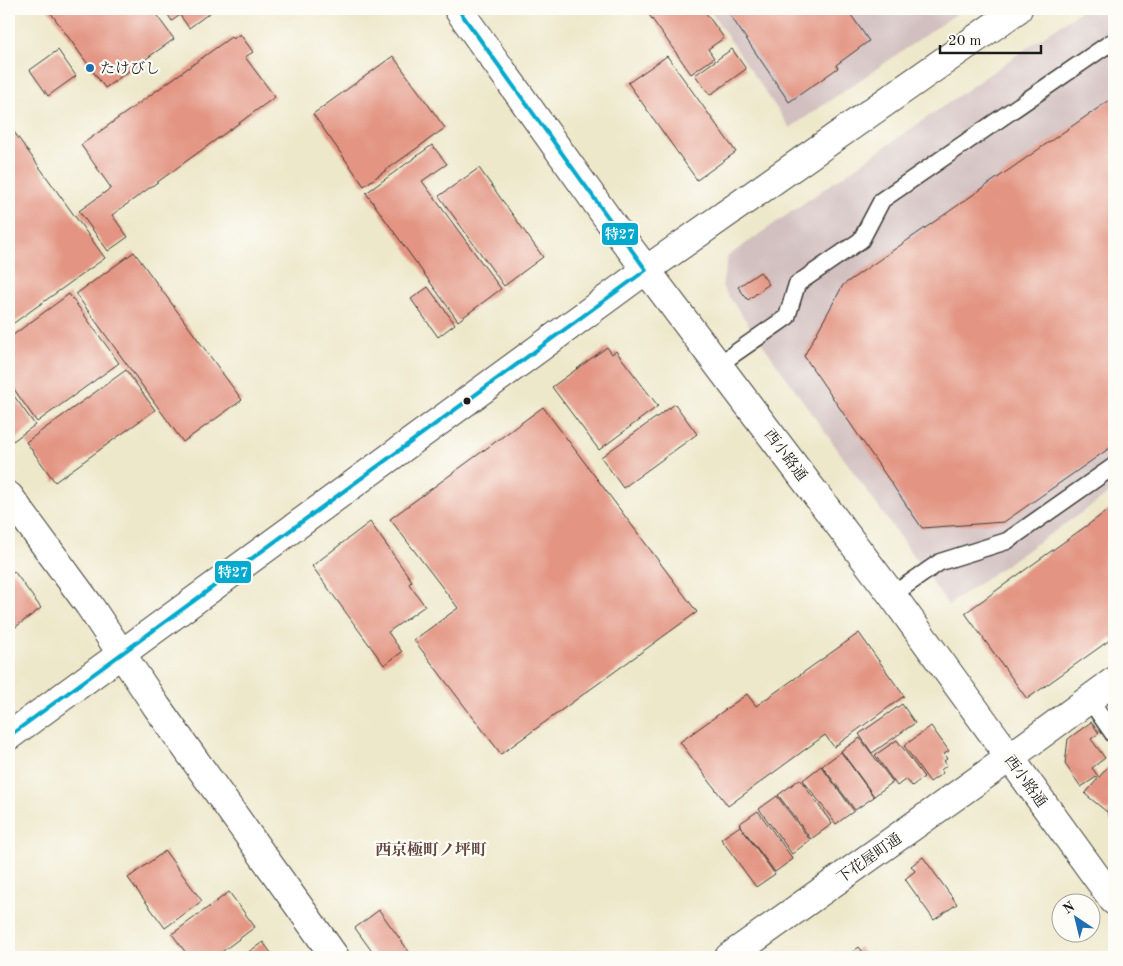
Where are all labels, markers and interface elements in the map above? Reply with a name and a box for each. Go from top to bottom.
scale bar [940,22,1042,54]
text: 20 m [948,34,982,49]
place label: たけびし [100,60,160,77]
marker: たけびし [84,62,96,74]
line badge: 特27 [601,222,639,246]
text: 特27 [605,227,635,242]
unlabelled marker [462,396,472,406]
street label: 西小路通 [761,426,810,484]
line badge: 特27 [214,560,252,584]
text: 特27 [218,565,248,580]
street label: 西小路通 [1001,752,1050,811]
street label: 下花屋町通 [834,830,905,887]
district label: 西京極町ノ坪町 [375,841,487,859]
north arrow [1050,894,1100,944]
text: N [1061,899,1078,917]

